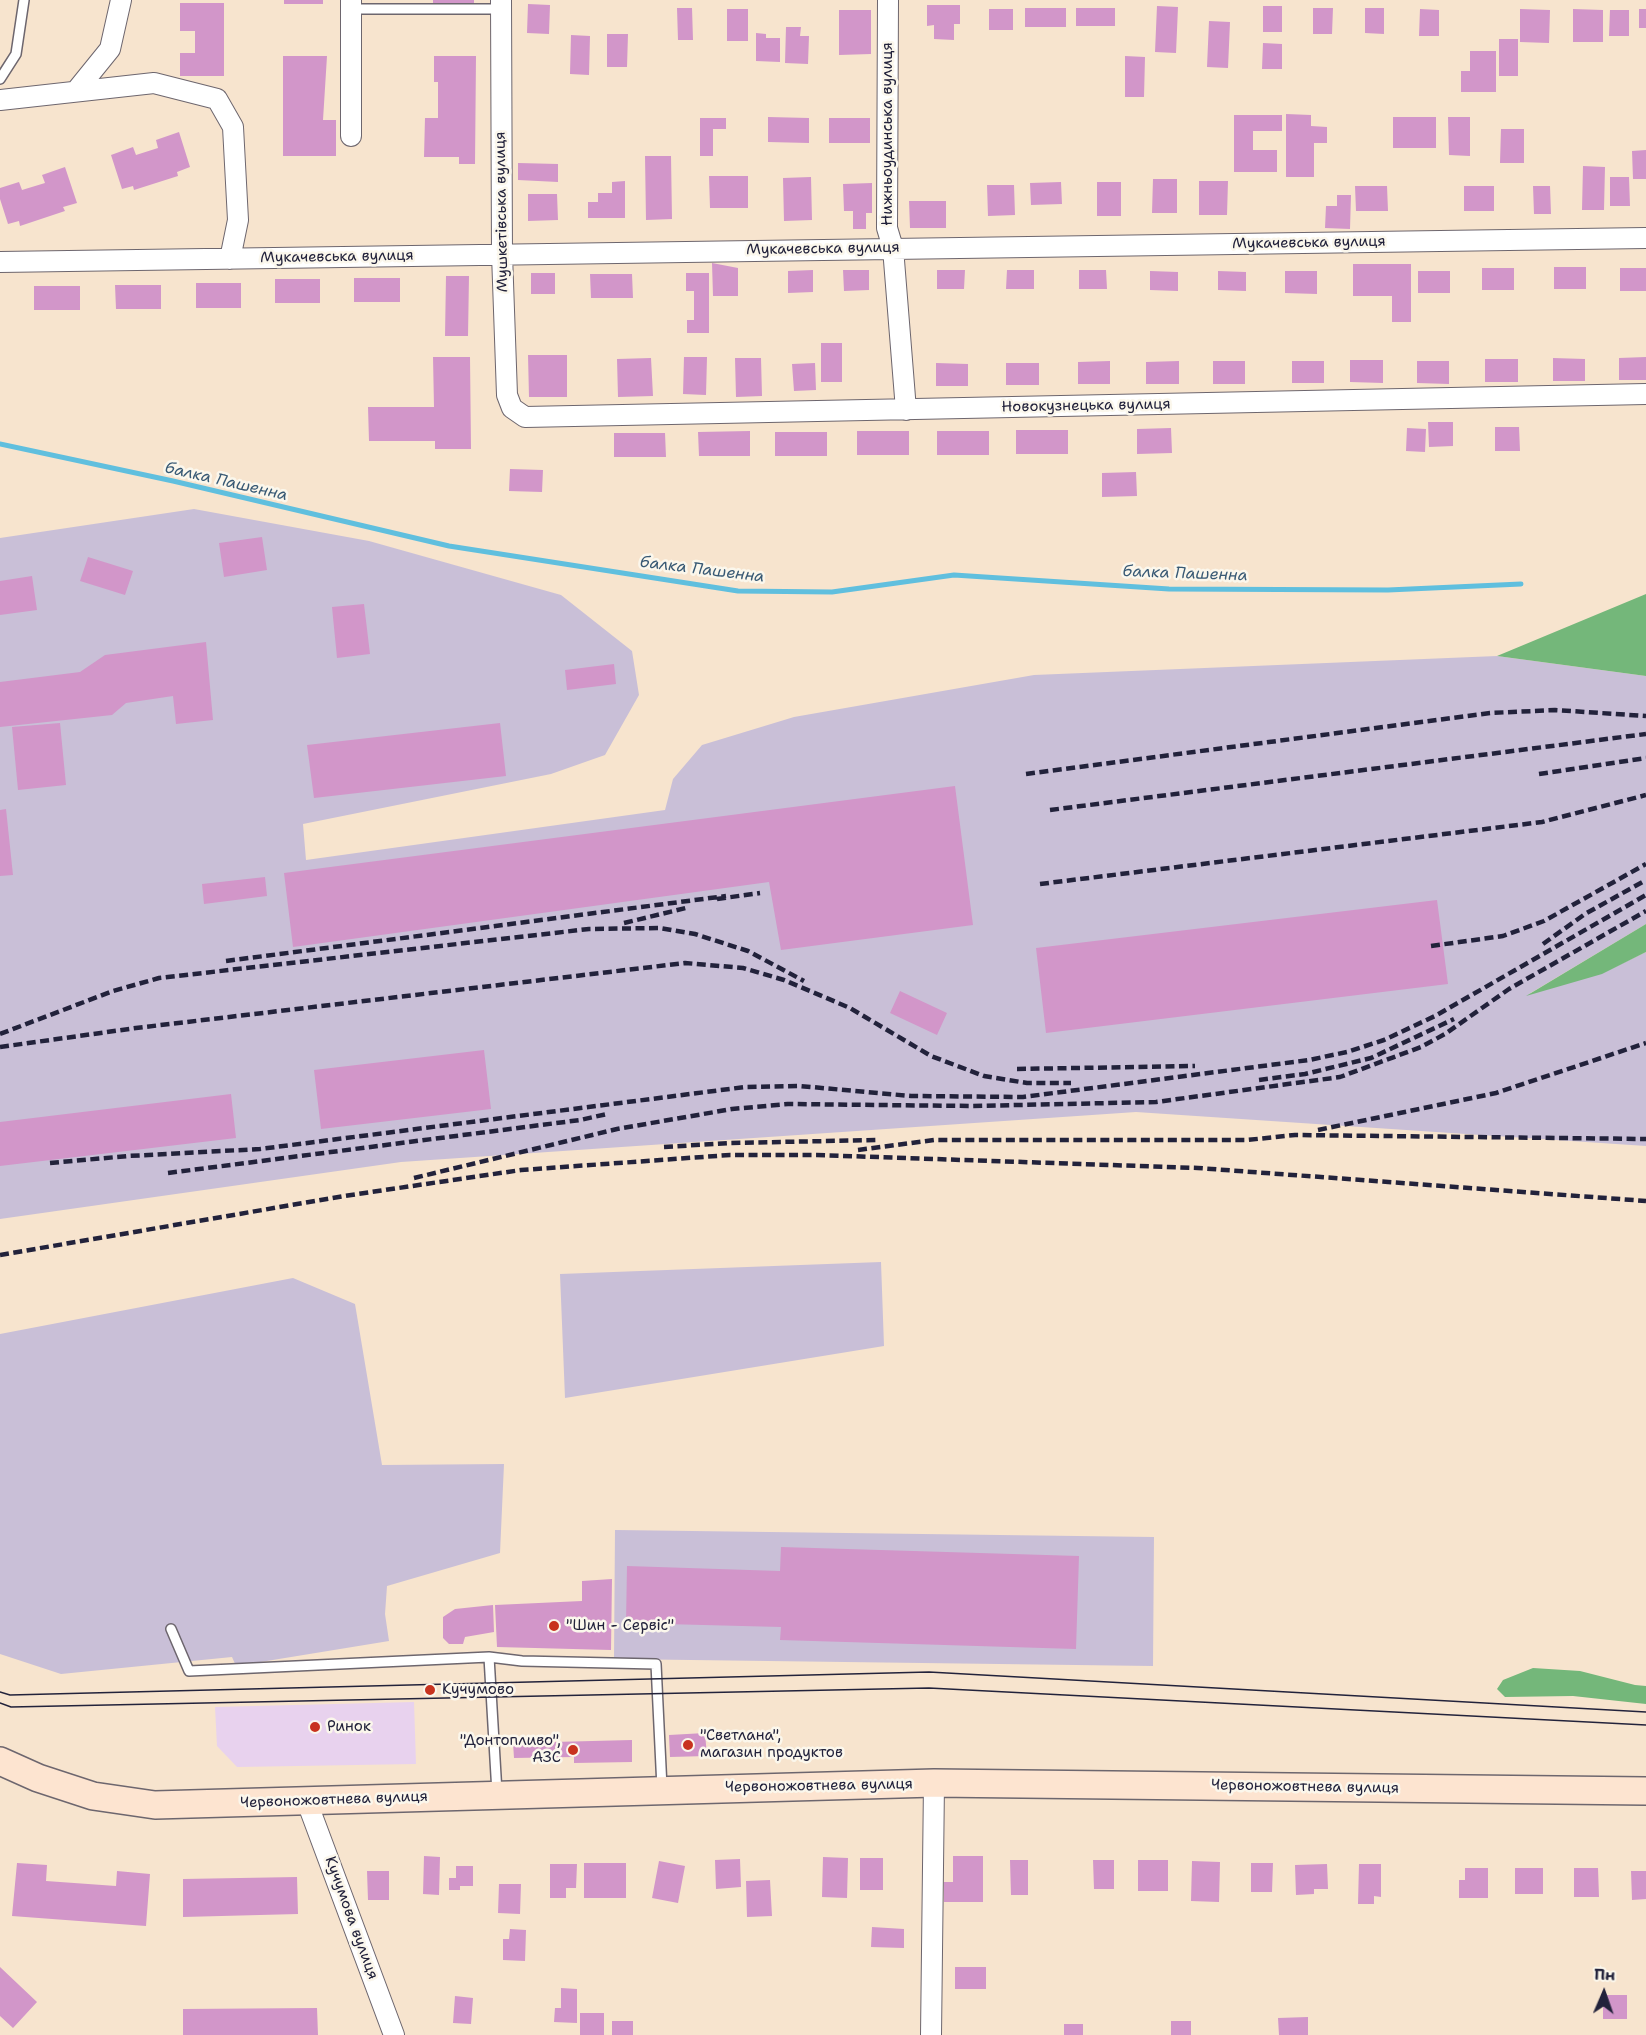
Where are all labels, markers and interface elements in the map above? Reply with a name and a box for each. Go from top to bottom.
street label: Нижньоудинська вулиця [879,42,897,226]
street label: Мушкетівська вулиця [492,131,512,293]
street label: Мукачевська вулиця [1232,233,1386,253]
street label: Мукачевська вулиця [746,239,900,259]
street label: Мукачевська вулиця [260,247,414,267]
street label: Новокузнецька вулиця [1001,396,1171,416]
water label: балка Пашенна [163,459,289,505]
water label: балка Пашенна [639,553,765,587]
water label: балка Пашенна [1122,562,1248,586]
place label: "Шин - Сервіс" [566,1617,674,1635]
marker: "Шин - Сервіс" [547,1619,561,1633]
place label: Кучумово [442,1681,514,1699]
marker: Кучумово [423,1683,437,1697]
place label: Ринок [327,1718,371,1736]
marker: Ринок [308,1720,322,1734]
place label: "Светлана", магазин продуктов [700,1727,843,1762]
place label: "Донтопливо", АЗС [460,1732,561,1767]
marker: "Светлана", магазин продуктов [681,1738,695,1752]
marker: "Донтопливо", АЗС [566,1743,580,1757]
street label: Червоножовтнева вулиця [725,1775,913,1797]
street label: Червоножовтнева вулиця [1211,1776,1399,1798]
street label: Червоножовтнева вулиця [240,1788,428,1812]
street label: Кучумова вулиця [320,1854,382,1982]
north arrow [1574,1963,1634,2023]
text: Пн [1594,1964,1616,1985]

